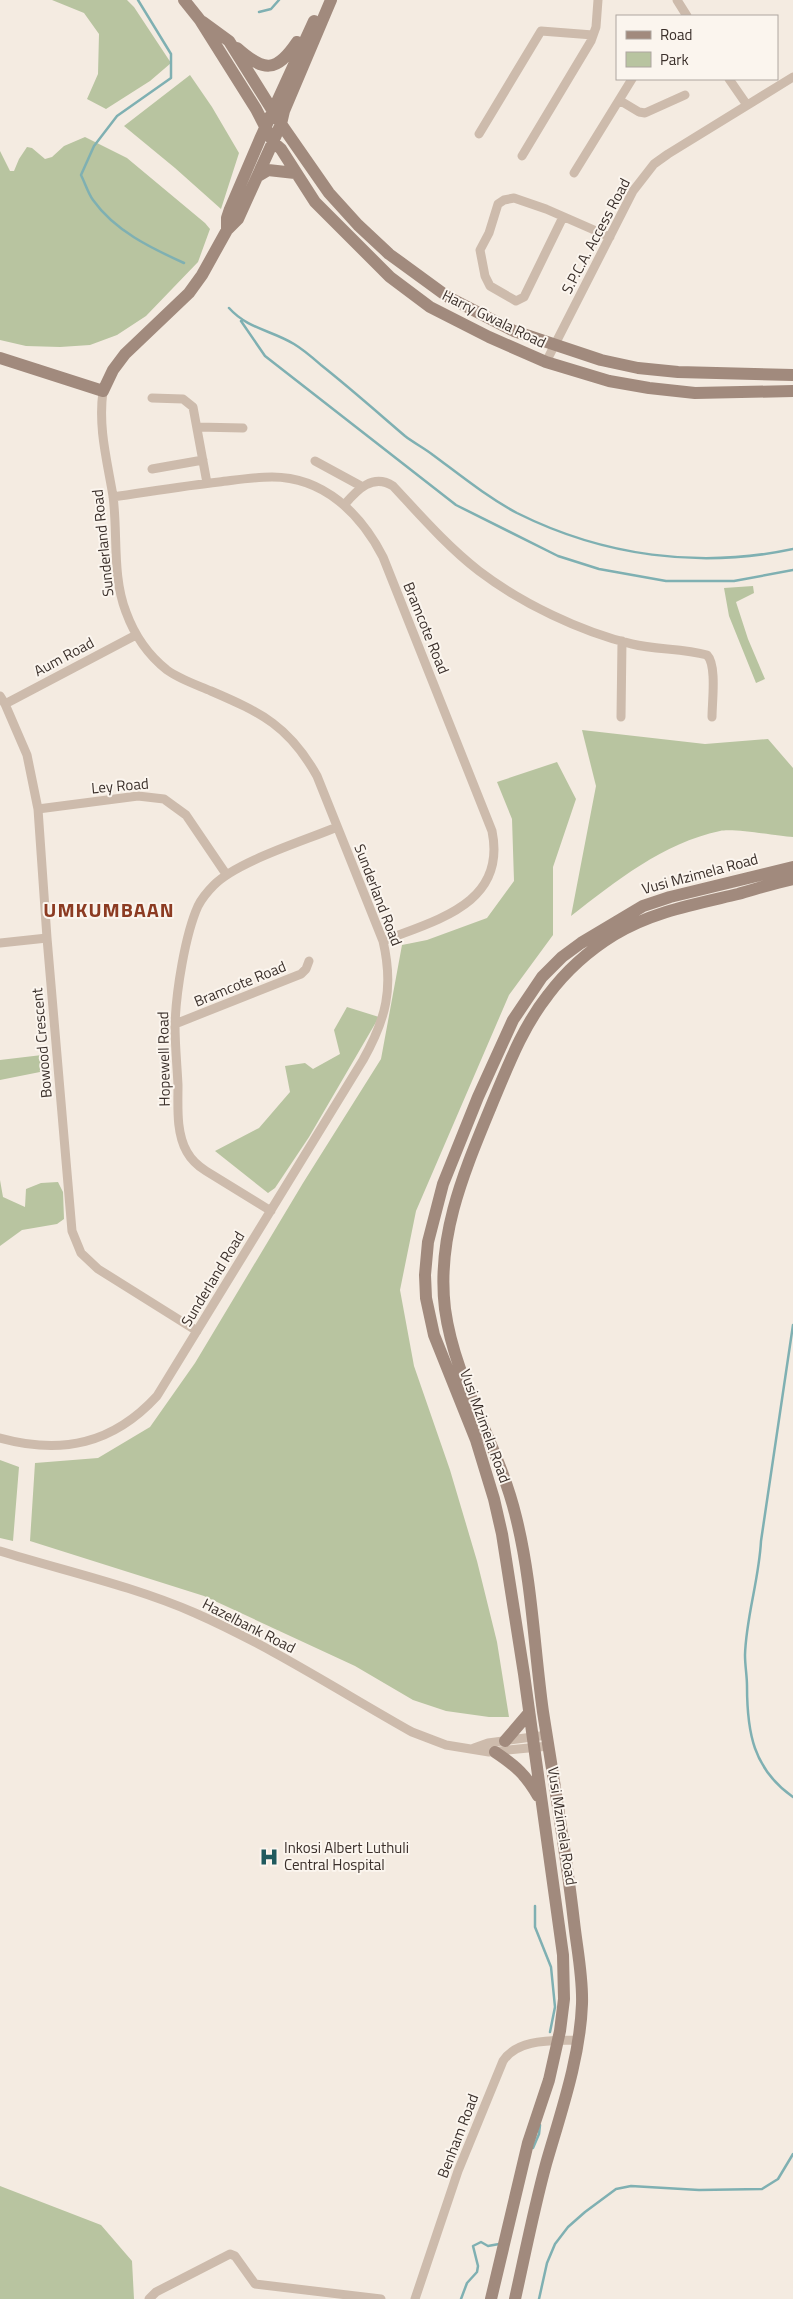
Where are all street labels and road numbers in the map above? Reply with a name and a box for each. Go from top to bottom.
street label: S.P.C.A. Access Road [555,174,636,298]
street label: Harry Gwala Road [438,283,550,354]
street label: Sunderland Road [85,488,120,598]
street label: Bramcote Road [398,578,455,677]
street label: Aum Road [30,631,98,682]
street label: Ley Road [90,772,150,799]
street label: Sunderland Road [348,840,408,949]
street label: Vusi Mzimela Road [639,847,761,900]
street label: Bramcote Road [190,955,289,1012]
street label: Bowood Crescent [25,986,58,1099]
street label: Hopewell Road [151,1011,176,1107]
street label: Sunderland Road [175,1227,250,1331]
street label: Vusi Mzimela Road [454,1366,517,1486]
street label: Hazelbank Road [199,1592,300,1659]
street label: Vusi Mzimela Road [542,1765,583,1887]
street label: Benham Road [431,2090,484,2181]

